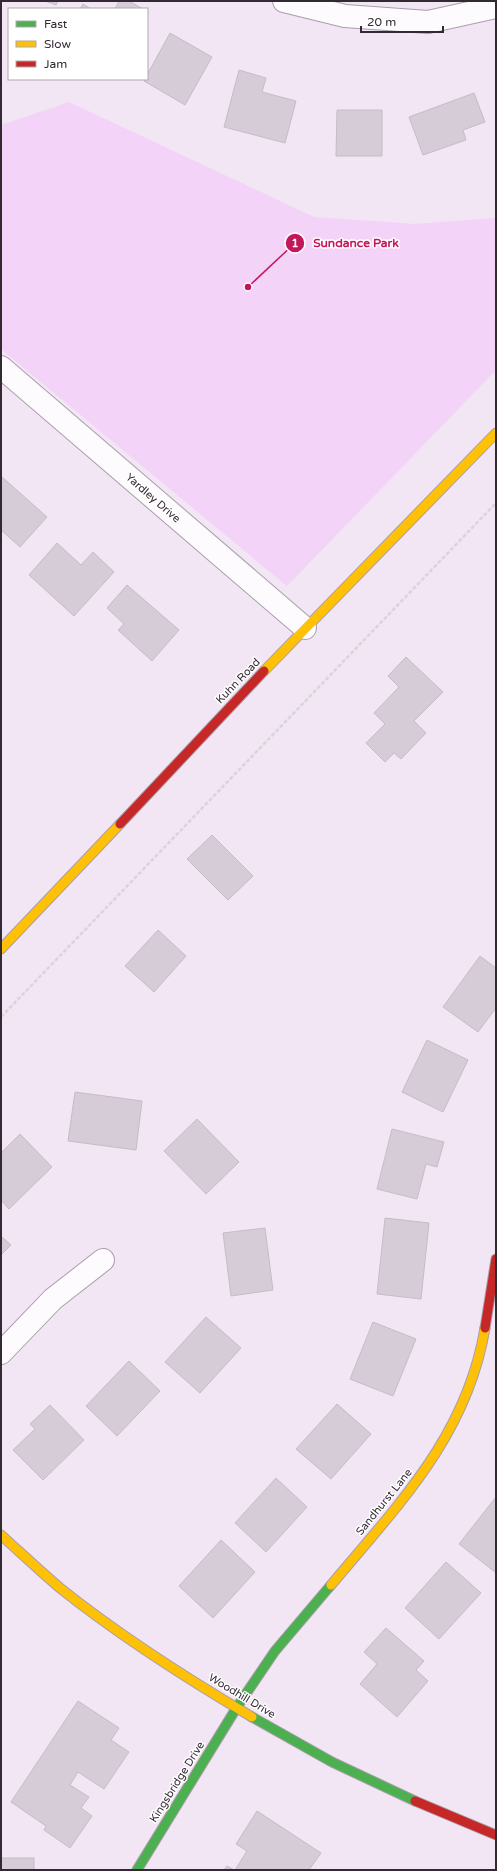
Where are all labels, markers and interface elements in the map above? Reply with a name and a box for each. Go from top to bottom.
legend [8,8,148,80]
scale bar [361,8,443,34]
text: 20 m [367,15,396,29]
text: Fast [44,17,68,31]
text: Slow [44,37,71,51]
text: Jam [44,57,67,71]
callout: Sundance Park [285,231,406,255]
text: 1 [291,236,299,250]
text: Sundance Park [313,236,399,250]
street label: Yardley Drive [123,471,183,525]
street label: Kuhn Road [213,656,263,706]
street label: Sandhurst Lane [353,1466,415,1538]
street label: Woodhill Drive [206,1671,278,1721]
street label: Kingsbridge Drive [147,1739,207,1825]

